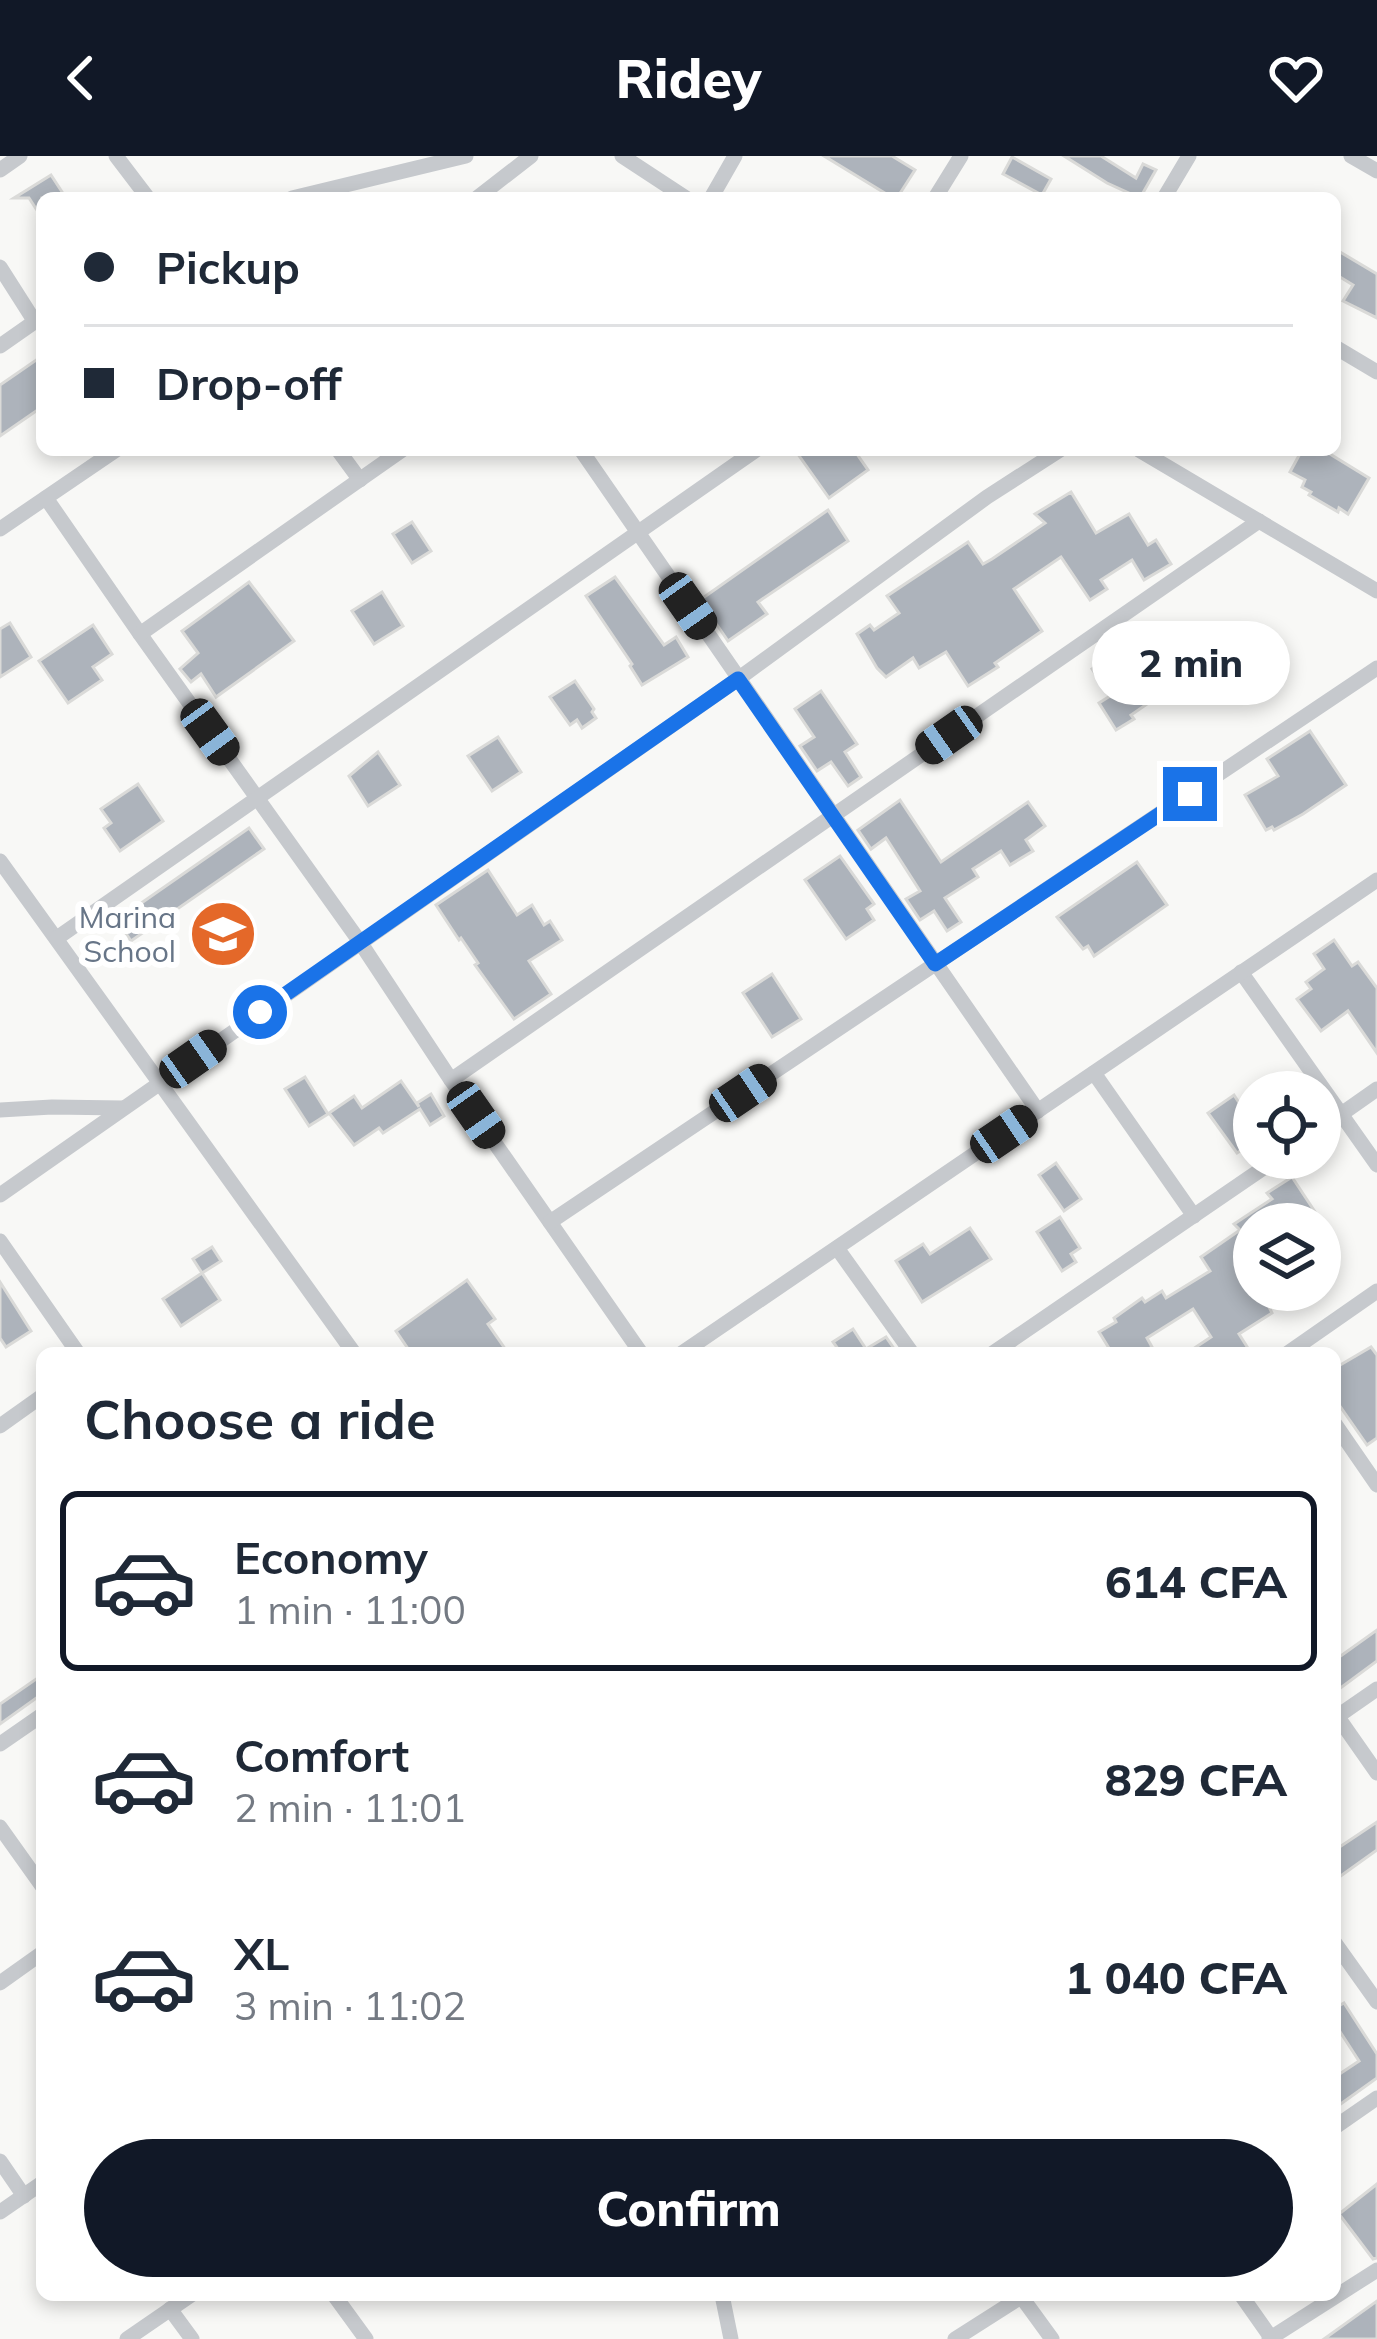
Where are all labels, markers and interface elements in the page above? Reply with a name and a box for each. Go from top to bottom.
text: Ridey [615,44,762,112]
icon: back [48,45,114,111]
icon: heart [1263,45,1329,111]
text: Pickup [156,239,300,295]
text: Drop-off [156,355,342,411]
car [653,566,723,646]
callout: 2 min [1091,620,1289,704]
text: 2 min [1139,638,1243,687]
car [174,692,246,772]
car [909,700,989,770]
route end [1163,767,1217,821]
place label: Marina School [79,898,176,970]
school or university icon: Marina School [188,899,258,969]
route start [233,985,287,1039]
car [153,1024,233,1094]
car [703,1058,783,1128]
map controls [1233,1071,1341,1311]
button: locate [1233,1071,1341,1179]
car [441,1075,511,1155]
car [964,1099,1044,1169]
button: layers [1233,1203,1341,1311]
text: Choose a ride [84,1385,436,1453]
icon: car [90,1527,198,1635]
text: Economy [234,1529,428,1585]
text: 614 CFA [1105,1553,1287,1609]
text: 1 min · 11:00 [234,1585,466,1634]
icon: car [90,1725,198,1833]
text: Comfort [234,1727,409,1783]
text: 829 CFA [1105,1751,1287,1807]
text: 2 min · 11:01 [234,1783,466,1832]
icon: car [90,1923,198,2031]
text: XL [234,1925,289,1981]
text: 1 040 CFA [1065,1949,1287,2005]
text: 3 min · 11:02 [234,1981,466,2030]
button: Confirm [84,2139,1293,2277]

